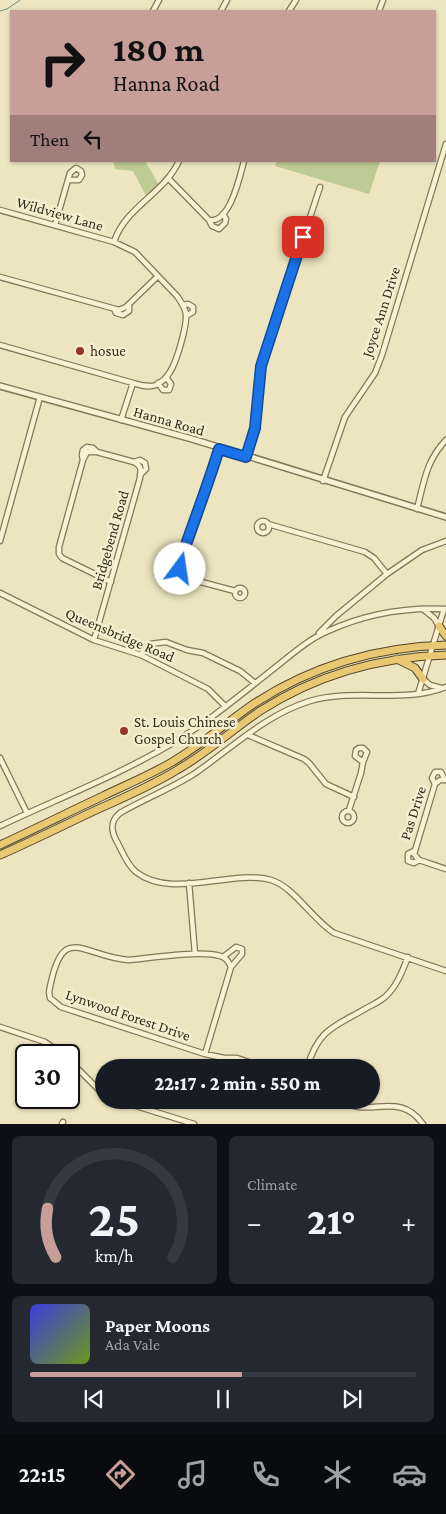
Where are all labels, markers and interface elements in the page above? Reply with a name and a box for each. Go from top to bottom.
icon: right [30,30,95,95]
text: 180 m [113,30,204,69]
text: Hanna Road [113,71,220,96]
icon: left [79,125,107,153]
text: Then [30,129,69,150]
street label: Wildview Lane [15,194,106,234]
pin [282,216,324,258]
icon: arrive [289,223,317,251]
street label: Joyce Ann Drive [358,264,404,362]
place label: hosue [90,343,126,359]
marker: hosue [74,345,86,357]
street label: Hanna Road [132,403,206,439]
street label: Bridgebend Road [88,488,133,592]
position arrow [153,542,205,594]
street label: Queensbridge Road [63,605,177,666]
place label: St. Louis Chinese Gospel Church [134,714,236,748]
marker: St. Louis Chinese Gospel Church [118,725,130,737]
street label: Pas Drive [397,784,429,842]
street label: Lynwood Forest Drive [63,986,193,1045]
speed limit sign: 30 [15,1044,80,1109]
text: 22:17 · 2 min · 550 m [155,1073,320,1094]
text: Climate [247,1176,297,1193]
text: 25 [89,1189,141,1247]
text: 21° [307,1200,356,1242]
text: − [247,1207,262,1238]
text: + [401,1207,416,1238]
text: km/h [95,1246,134,1266]
text: Paper Moons [105,1315,210,1336]
text: Ada Vale [105,1336,160,1353]
icon: previous [80,1385,108,1413]
icon: pause [209,1385,237,1413]
icon: next [338,1385,366,1413]
icon: directions [103,1457,138,1492]
icon: music [175,1457,210,1492]
icon: phone [248,1457,283,1492]
icon: climate [320,1457,355,1492]
icon: car [392,1457,427,1492]
text: 22:15 [19,1462,66,1487]

